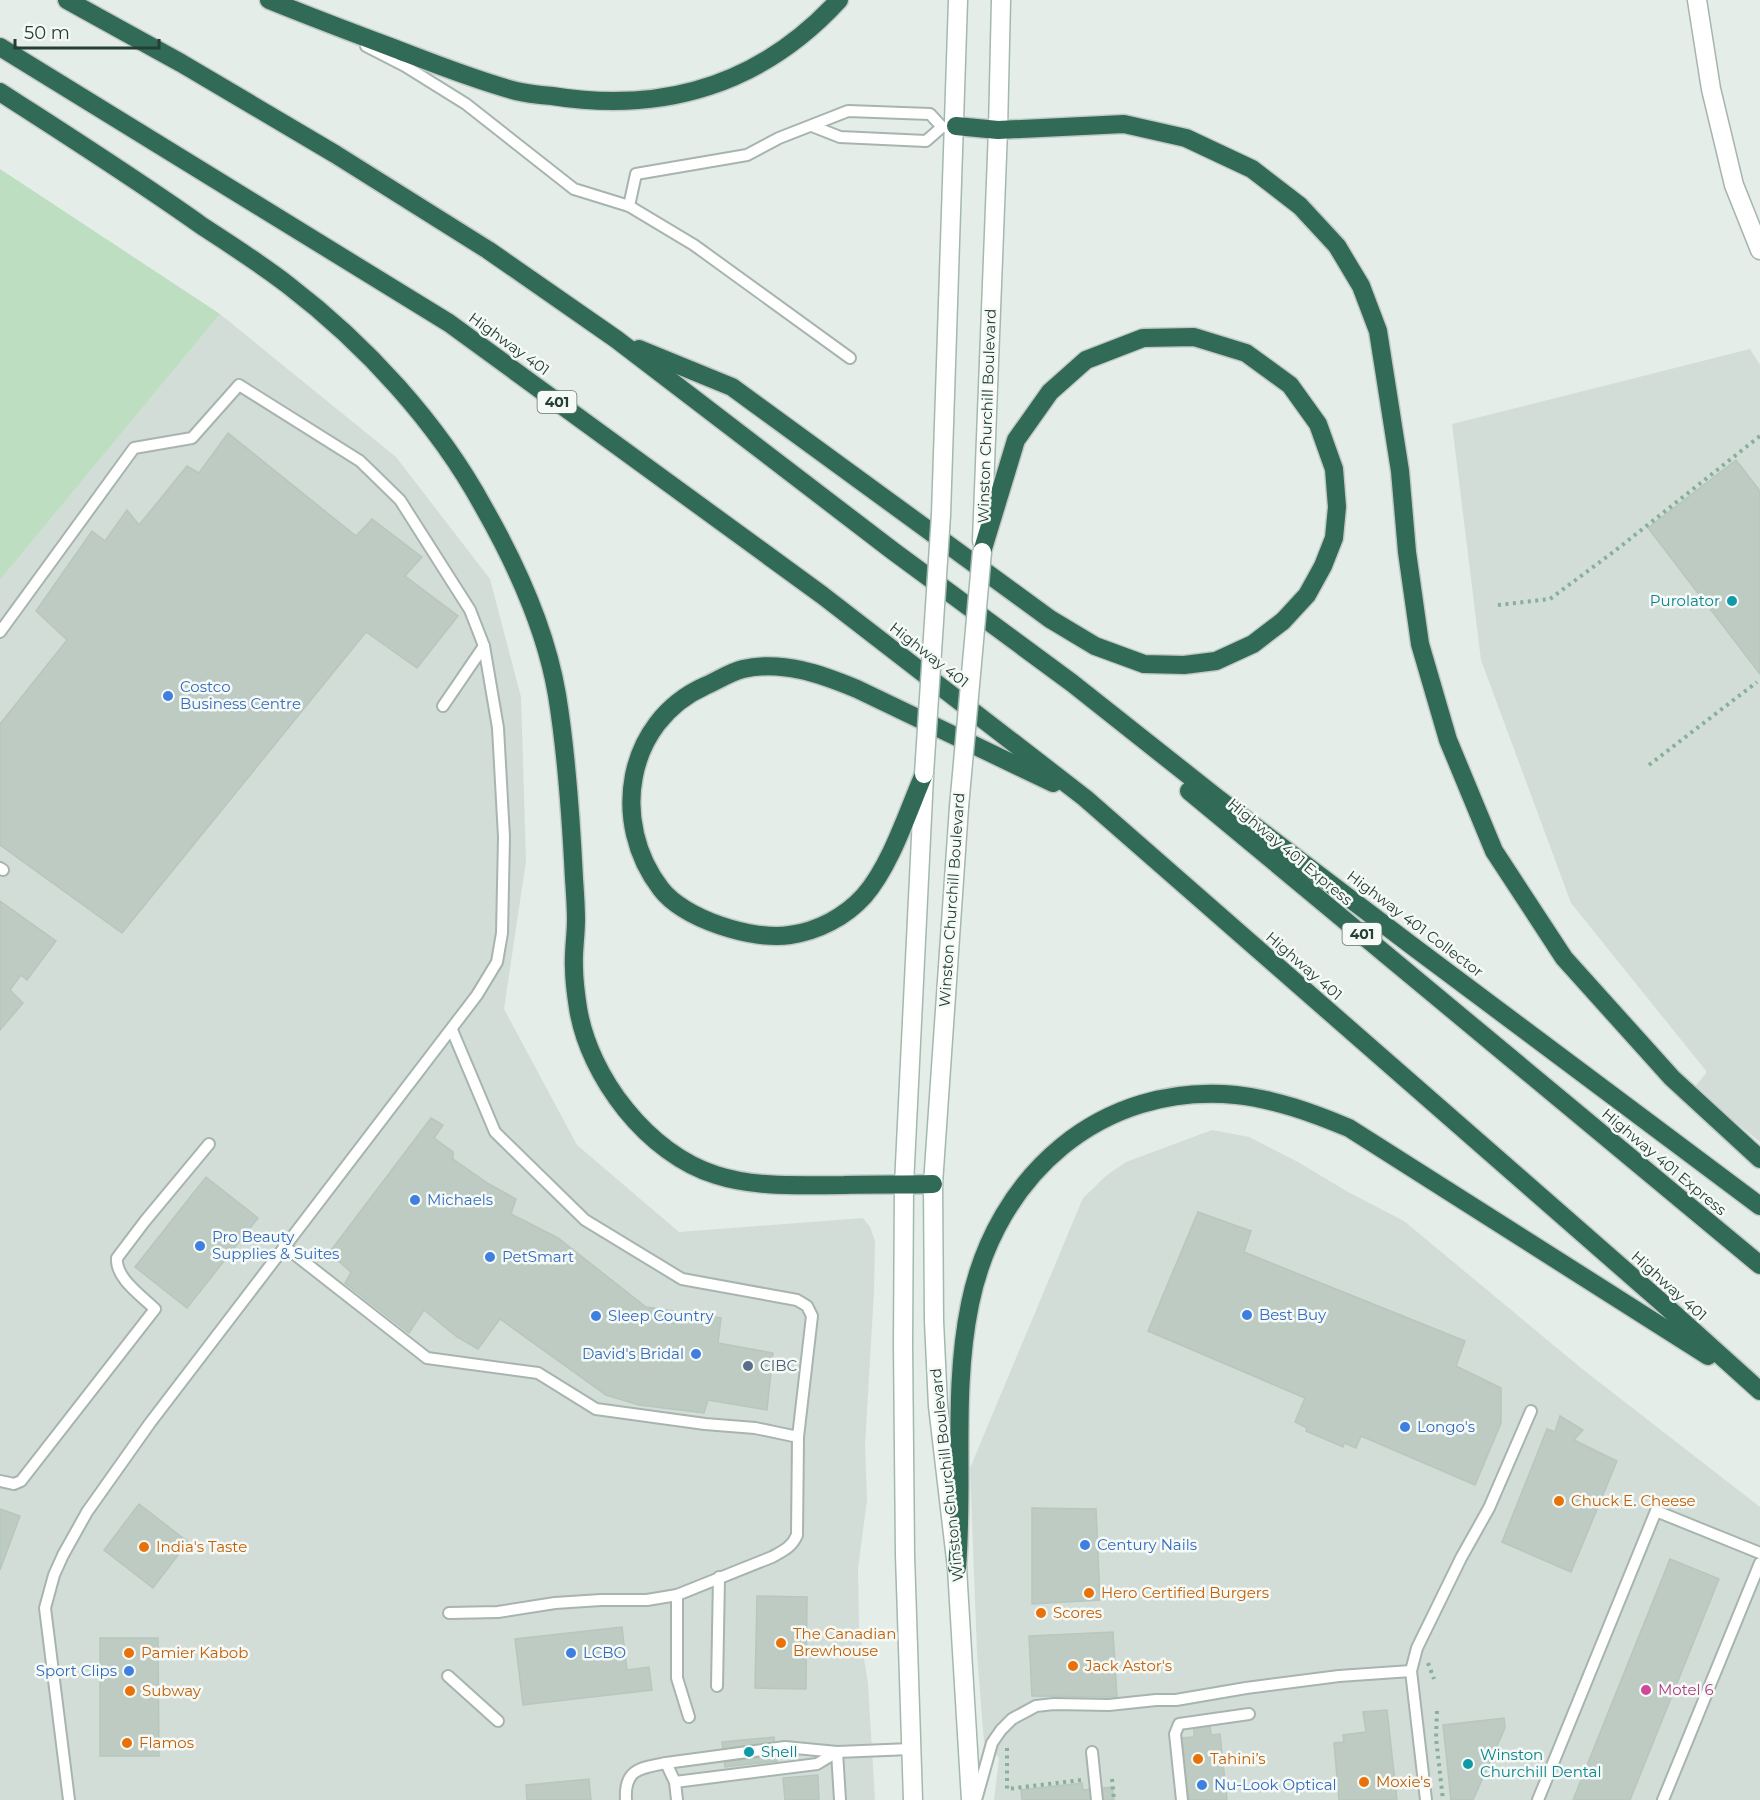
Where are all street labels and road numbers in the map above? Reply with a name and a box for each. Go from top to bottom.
street label: Highway 401 [465,308,553,379]
street label: Winston Churchill Boulevard [973,308,1000,524]
road number: 401 [538,391,576,413]
street label: Highway 401 [886,618,973,691]
street label: Winston Churchill Boulevard [935,792,968,1008]
street label: Highway 401 Express [1224,794,1356,909]
street label: Highway 401 Collector [1343,867,1487,981]
road number: 401 [1342,923,1382,945]
street label: Highway 401 [1262,927,1347,1004]
street label: Highway 401 Express [1598,1104,1730,1219]
street label: Highway 401 [1628,1247,1711,1325]
street label: Winston Churchill Boulevard [926,1367,967,1583]

